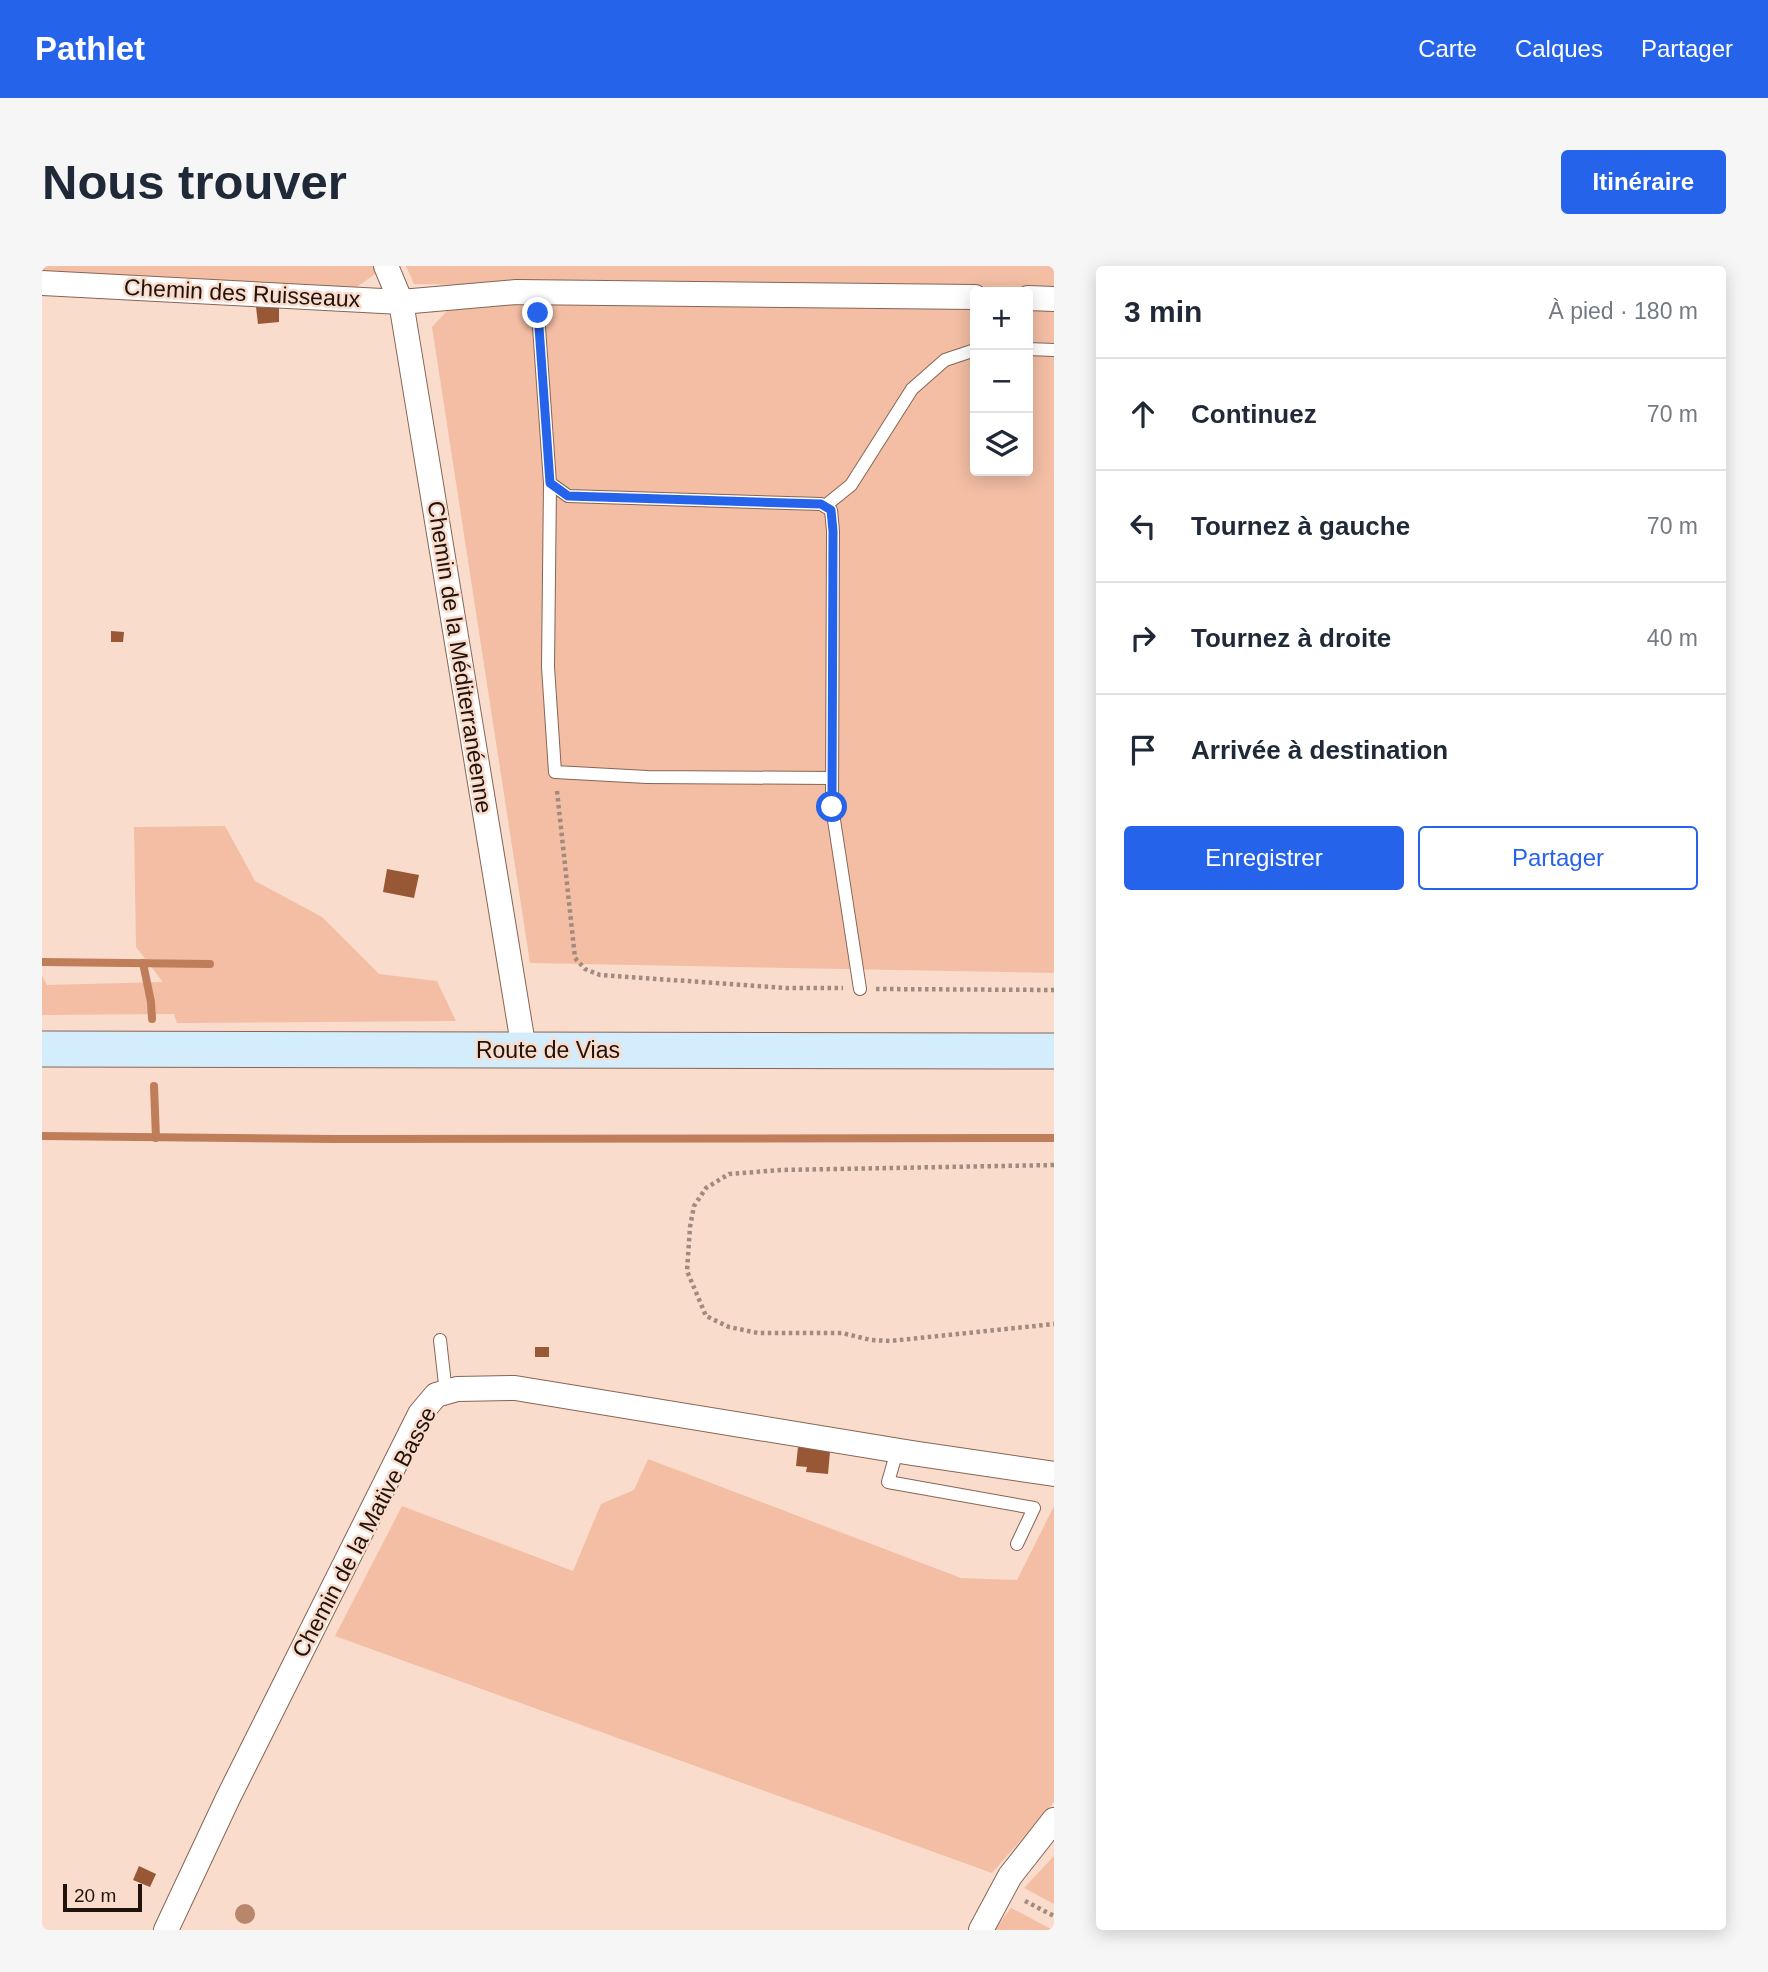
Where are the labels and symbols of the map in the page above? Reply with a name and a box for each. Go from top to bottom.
street label: Chemin des Ruisseaux [123,274,361,312]
route end [522,297,553,328]
street label: Chemin de la Méditerranéenne [422,499,498,815]
route start [816,791,847,822]
street label: Route de Vias [476,1037,620,1063]
street label: Chemin de la Mative Basse [287,1402,441,1662]
scale bar [63,1881,142,1913]

